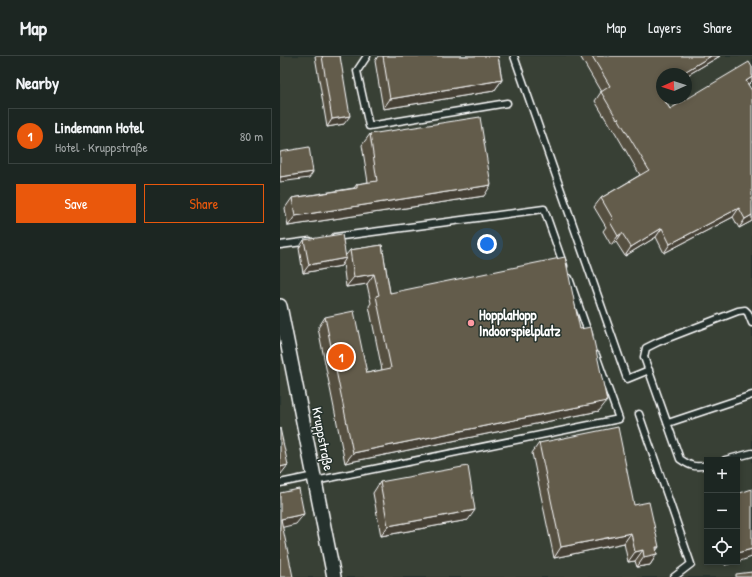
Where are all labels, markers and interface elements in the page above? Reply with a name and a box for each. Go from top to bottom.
text: Map [20,15,47,41]
text: Map [606,18,626,37]
text: Layers [648,18,681,37]
text: Share [703,18,732,37]
north arrow [656,68,692,104]
text: Nearby [16,71,59,94]
text: Lindemann Hotel [55,117,144,138]
text: 1 [28,127,32,145]
text: 80 m [240,127,263,145]
text: Hotel · Kruppstraße [55,138,148,156]
button: Save [16,184,136,223]
button: Share [144,184,264,223]
your location [477,234,497,254]
place label: HopplaHopp Indoorspielplatz [479,305,561,342]
marker: HopplaHopp Indoorspielplatz [466,318,476,328]
pin: 1 [328,342,354,372]
street label: Kruppstraße [307,406,339,473]
map controls [704,457,740,565]
button: + [704,457,740,493]
button: − [704,493,740,529]
button: locate [704,529,740,565]

